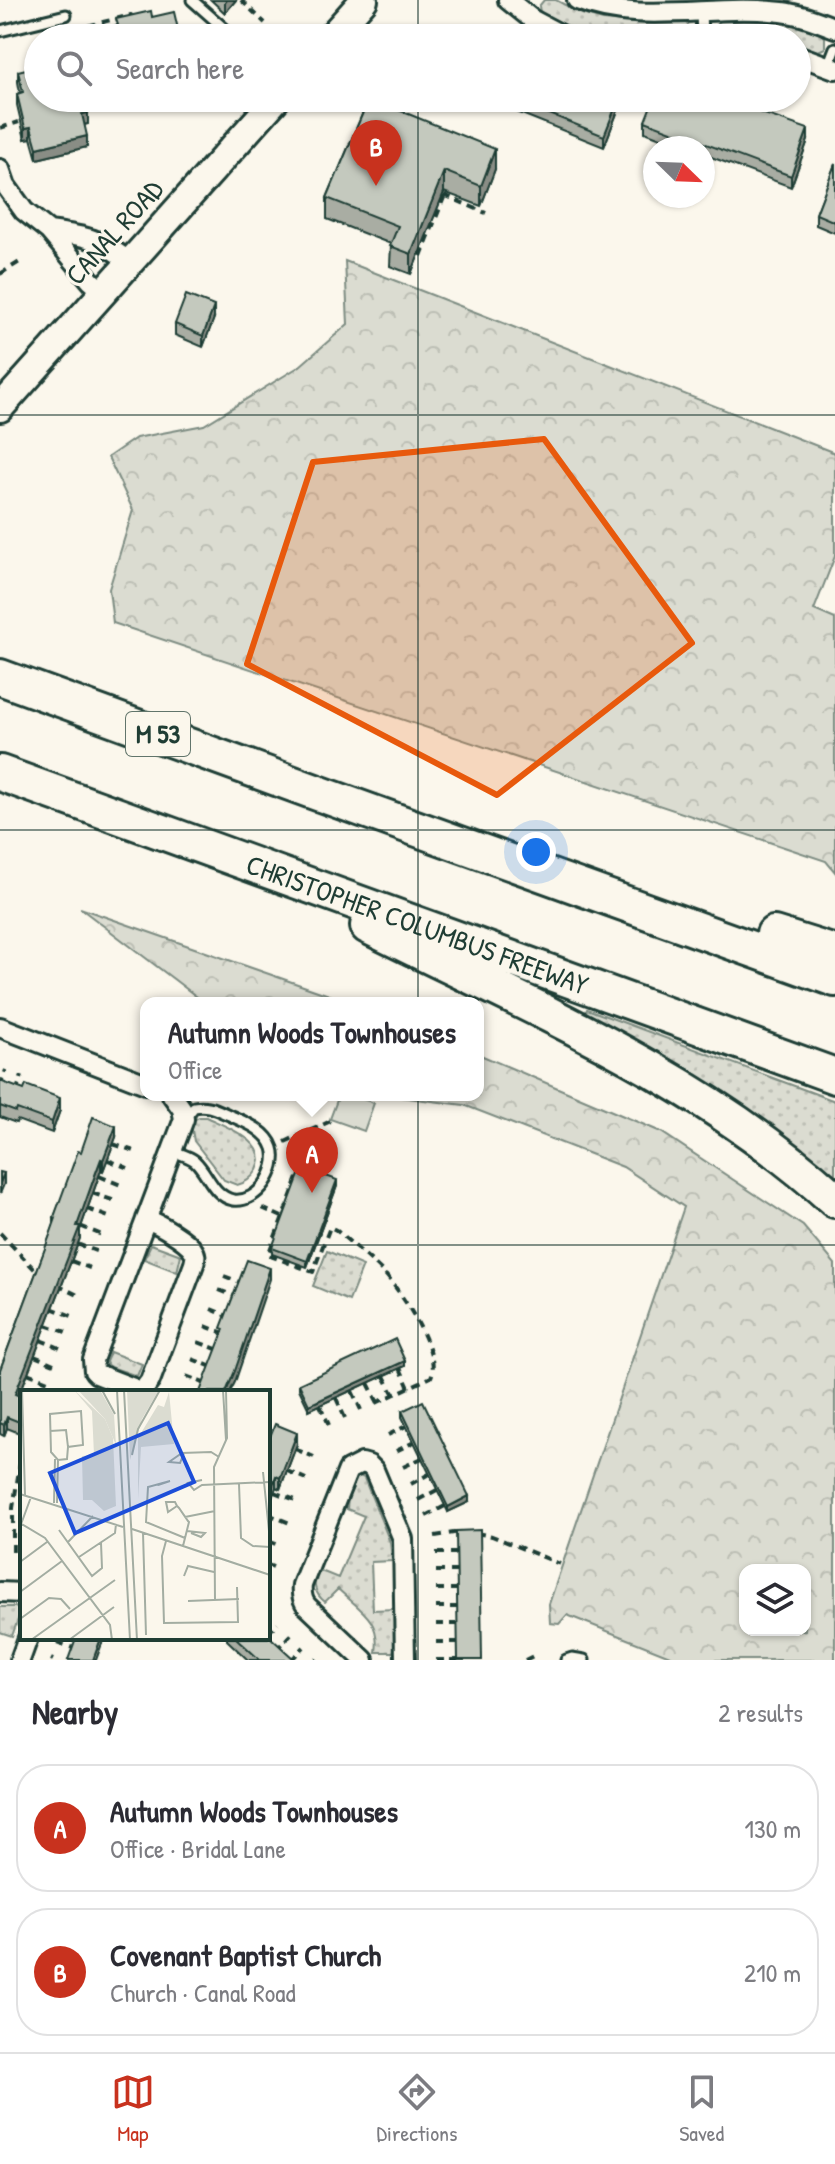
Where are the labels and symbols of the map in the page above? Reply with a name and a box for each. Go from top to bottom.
pin: B [350,120,402,186]
north arrow [643,136,715,208]
street label: CANAL ROAD [56,171,172,293]
road number: M 53 [126,712,190,756]
your location [516,832,556,872]
street label: CHRISTOPHER COLUMBUS FREEWAY [241,845,594,1004]
pin: A [286,1127,338,1193]
inset map [20,1390,270,1640]

